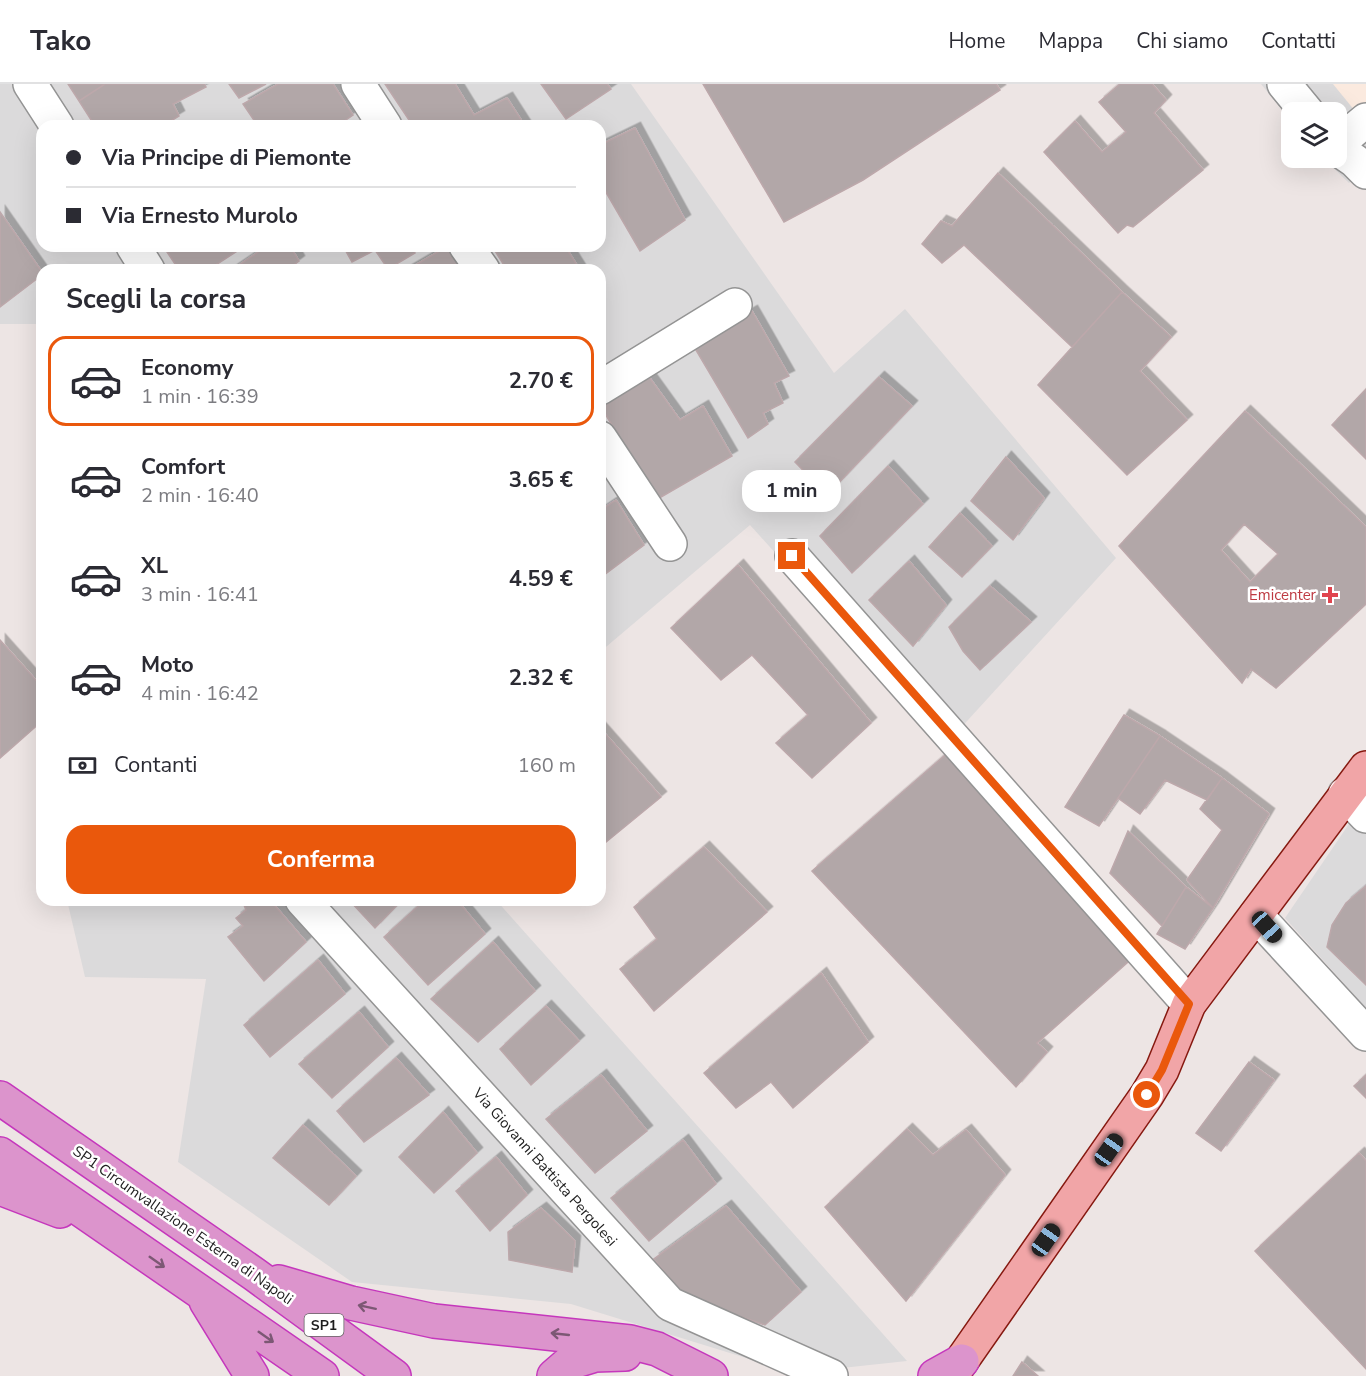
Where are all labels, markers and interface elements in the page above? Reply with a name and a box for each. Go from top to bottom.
text: Tako [30,22,91,60]
text: Home [949,27,1005,55]
text: Mappa [1038,27,1103,55]
text: Chi siamo [1136,27,1228,55]
text: Contatti [1261,27,1336,55]
map controls [1281,102,1347,168]
button: layers [1281,102,1347,168]
text: Via Principe di Piemonte [102,143,351,173]
text: Via Ernesto Murolo [102,201,298,231]
text: Scegli la corsa [66,281,246,318]
text: Economy [141,353,233,383]
icon: car [69,354,123,408]
text: 2.70 € [509,366,573,396]
text: 1 min · 16:39 [141,383,259,410]
text: Comfort [141,452,225,482]
icon: car [69,453,123,507]
text: 3.65 € [509,465,573,495]
callout: 1 min [742,469,842,511]
text: 1 min [766,477,817,504]
text: 2 min · 16:40 [141,482,259,509]
route end [778,542,805,569]
text: XL [141,551,168,581]
icon: car [69,552,123,606]
text: 4.59 € [509,564,573,594]
text: 3 min · 16:41 [141,581,259,608]
place label: Emicenter [1249,585,1317,605]
marker: Emicenter [1321,586,1339,604]
text: Moto [141,650,194,680]
icon: car [69,651,123,705]
text: 2.32 € [509,663,573,693]
text: 4 min · 16:42 [141,680,259,707]
icon: cash [66,749,99,782]
text: Contanti [114,750,197,780]
text: 160 m [518,752,576,779]
button: Conferma [66,825,576,894]
car [1248,908,1286,946]
route start [1133,1081,1160,1108]
street label: Via Giovanni Battista Pergolesi [468,1083,622,1251]
car [1091,1130,1127,1170]
street label: SP1 Circumvallazione Esterna di Napoli [69,1141,297,1309]
car [1028,1220,1064,1260]
one-way arrow [148,1256,164,1268]
one-way arrow [358,1300,377,1312]
road number: SP1 [304,1314,344,1336]
one-way arrow [550,1329,570,1340]
one-way arrow [257,1331,273,1343]

